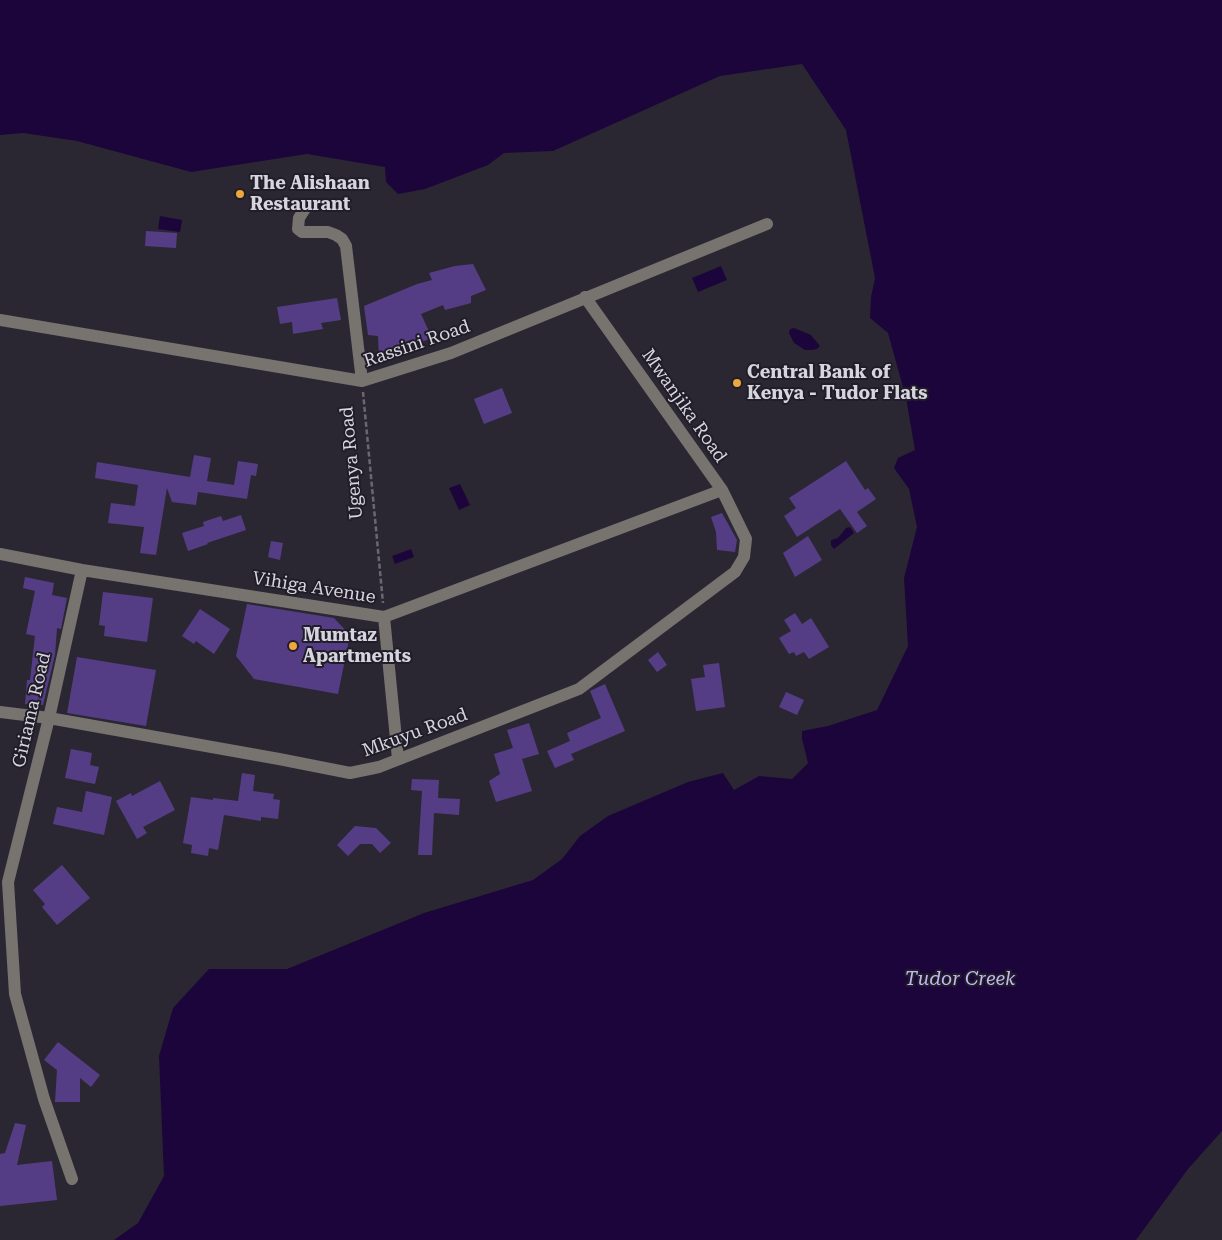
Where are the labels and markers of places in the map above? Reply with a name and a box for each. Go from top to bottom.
place label: The Alishaan Restaurant [250,173,370,215]
marker: The Alishaan Restaurant [234,188,246,200]
place label: Central Bank of Kenya - Tudor Flats [747,362,927,404]
marker: Central Bank of Kenya - Tudor Flats [731,377,743,389]
place label: Mumtaz Apartments [303,625,411,668]
marker: Mumtaz Apartments [287,640,299,652]

